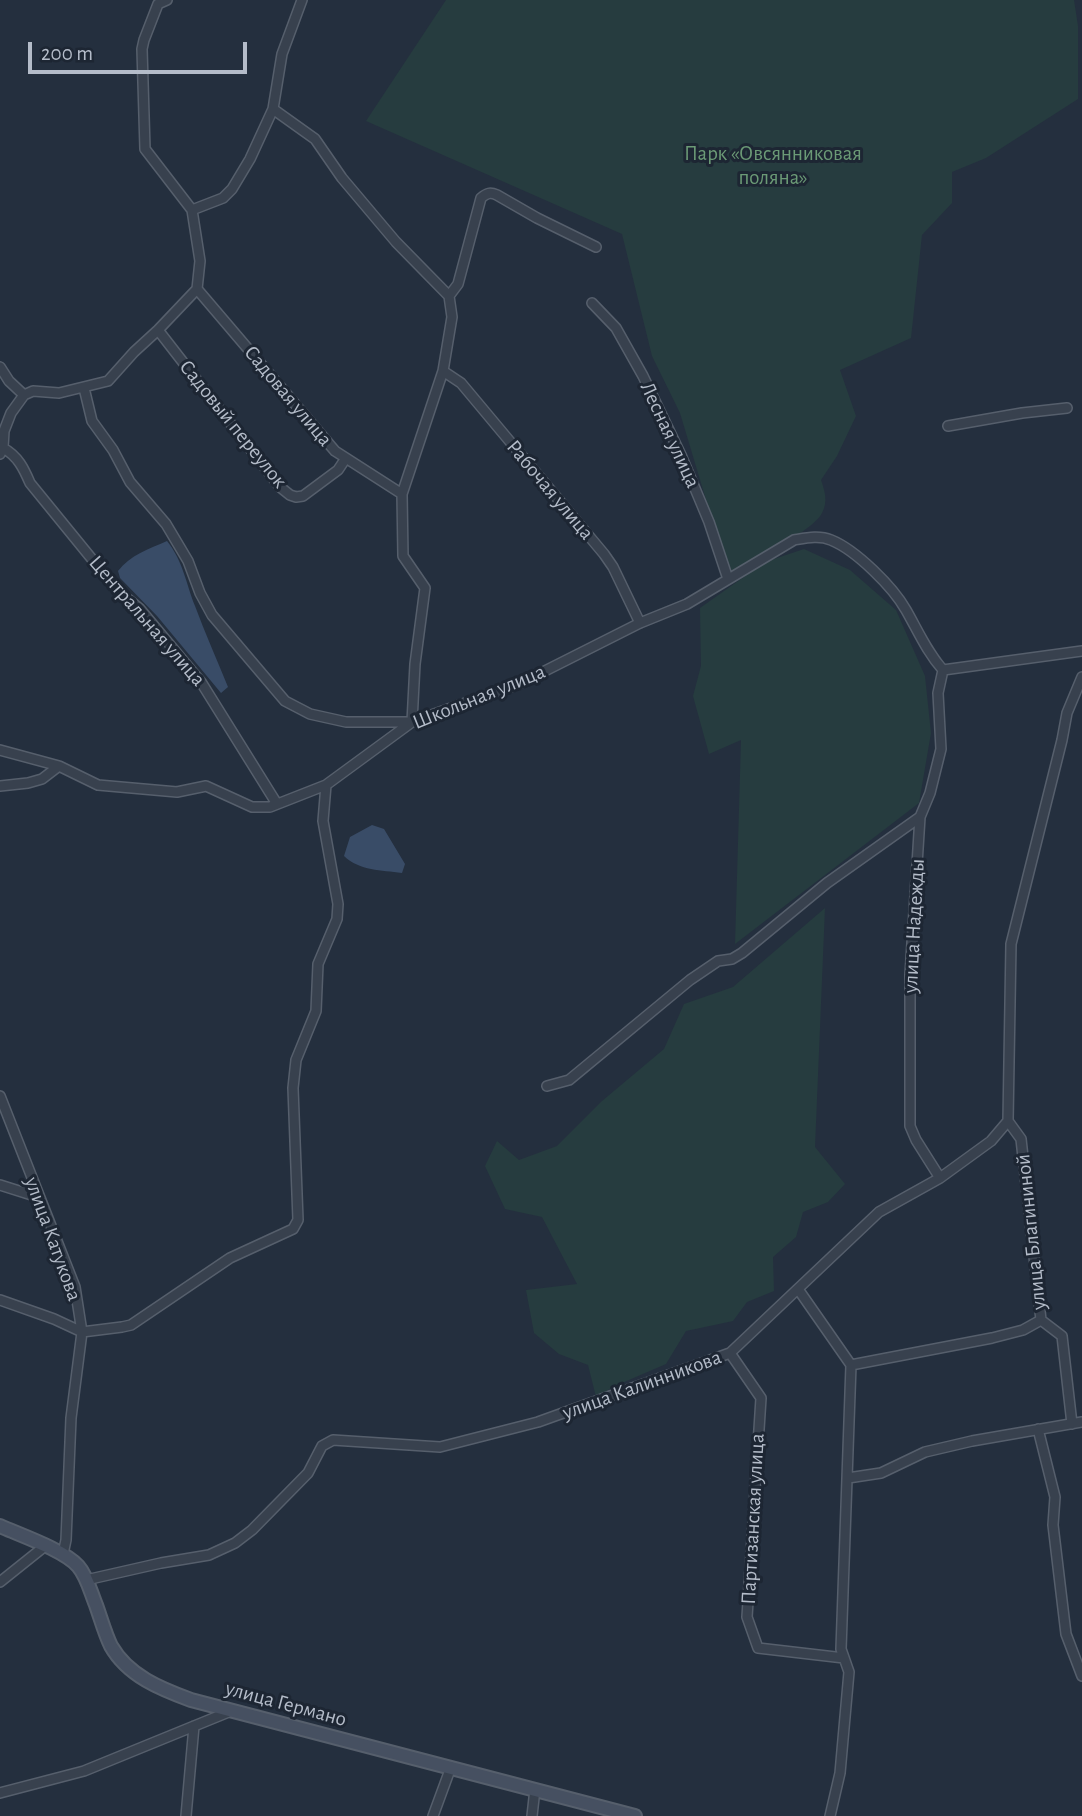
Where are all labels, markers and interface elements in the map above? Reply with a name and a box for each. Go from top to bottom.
scale bar [32,28,250,72]
text: 200 m [41,43,93,64]
park label: Парк «Овсянниковая поляна» [684,141,862,191]
street label: Садовая улица [238,340,338,452]
street label: Садовый переулок [174,355,292,493]
street label: Лесная улица [635,378,705,492]
street label: Рабочая улица [501,435,599,545]
street label: Центральная улица [83,550,211,692]
street label: Школьная улица [409,659,549,735]
street label: улица Надежды [898,858,930,994]
street label: улица Благининой [1010,1153,1052,1311]
street label: улица Катукова [19,1174,87,1304]
street label: улица Калинникова [559,1345,725,1425]
street label: Партизанская улица [736,1433,770,1605]
street label: улица Германо [223,1676,349,1732]

